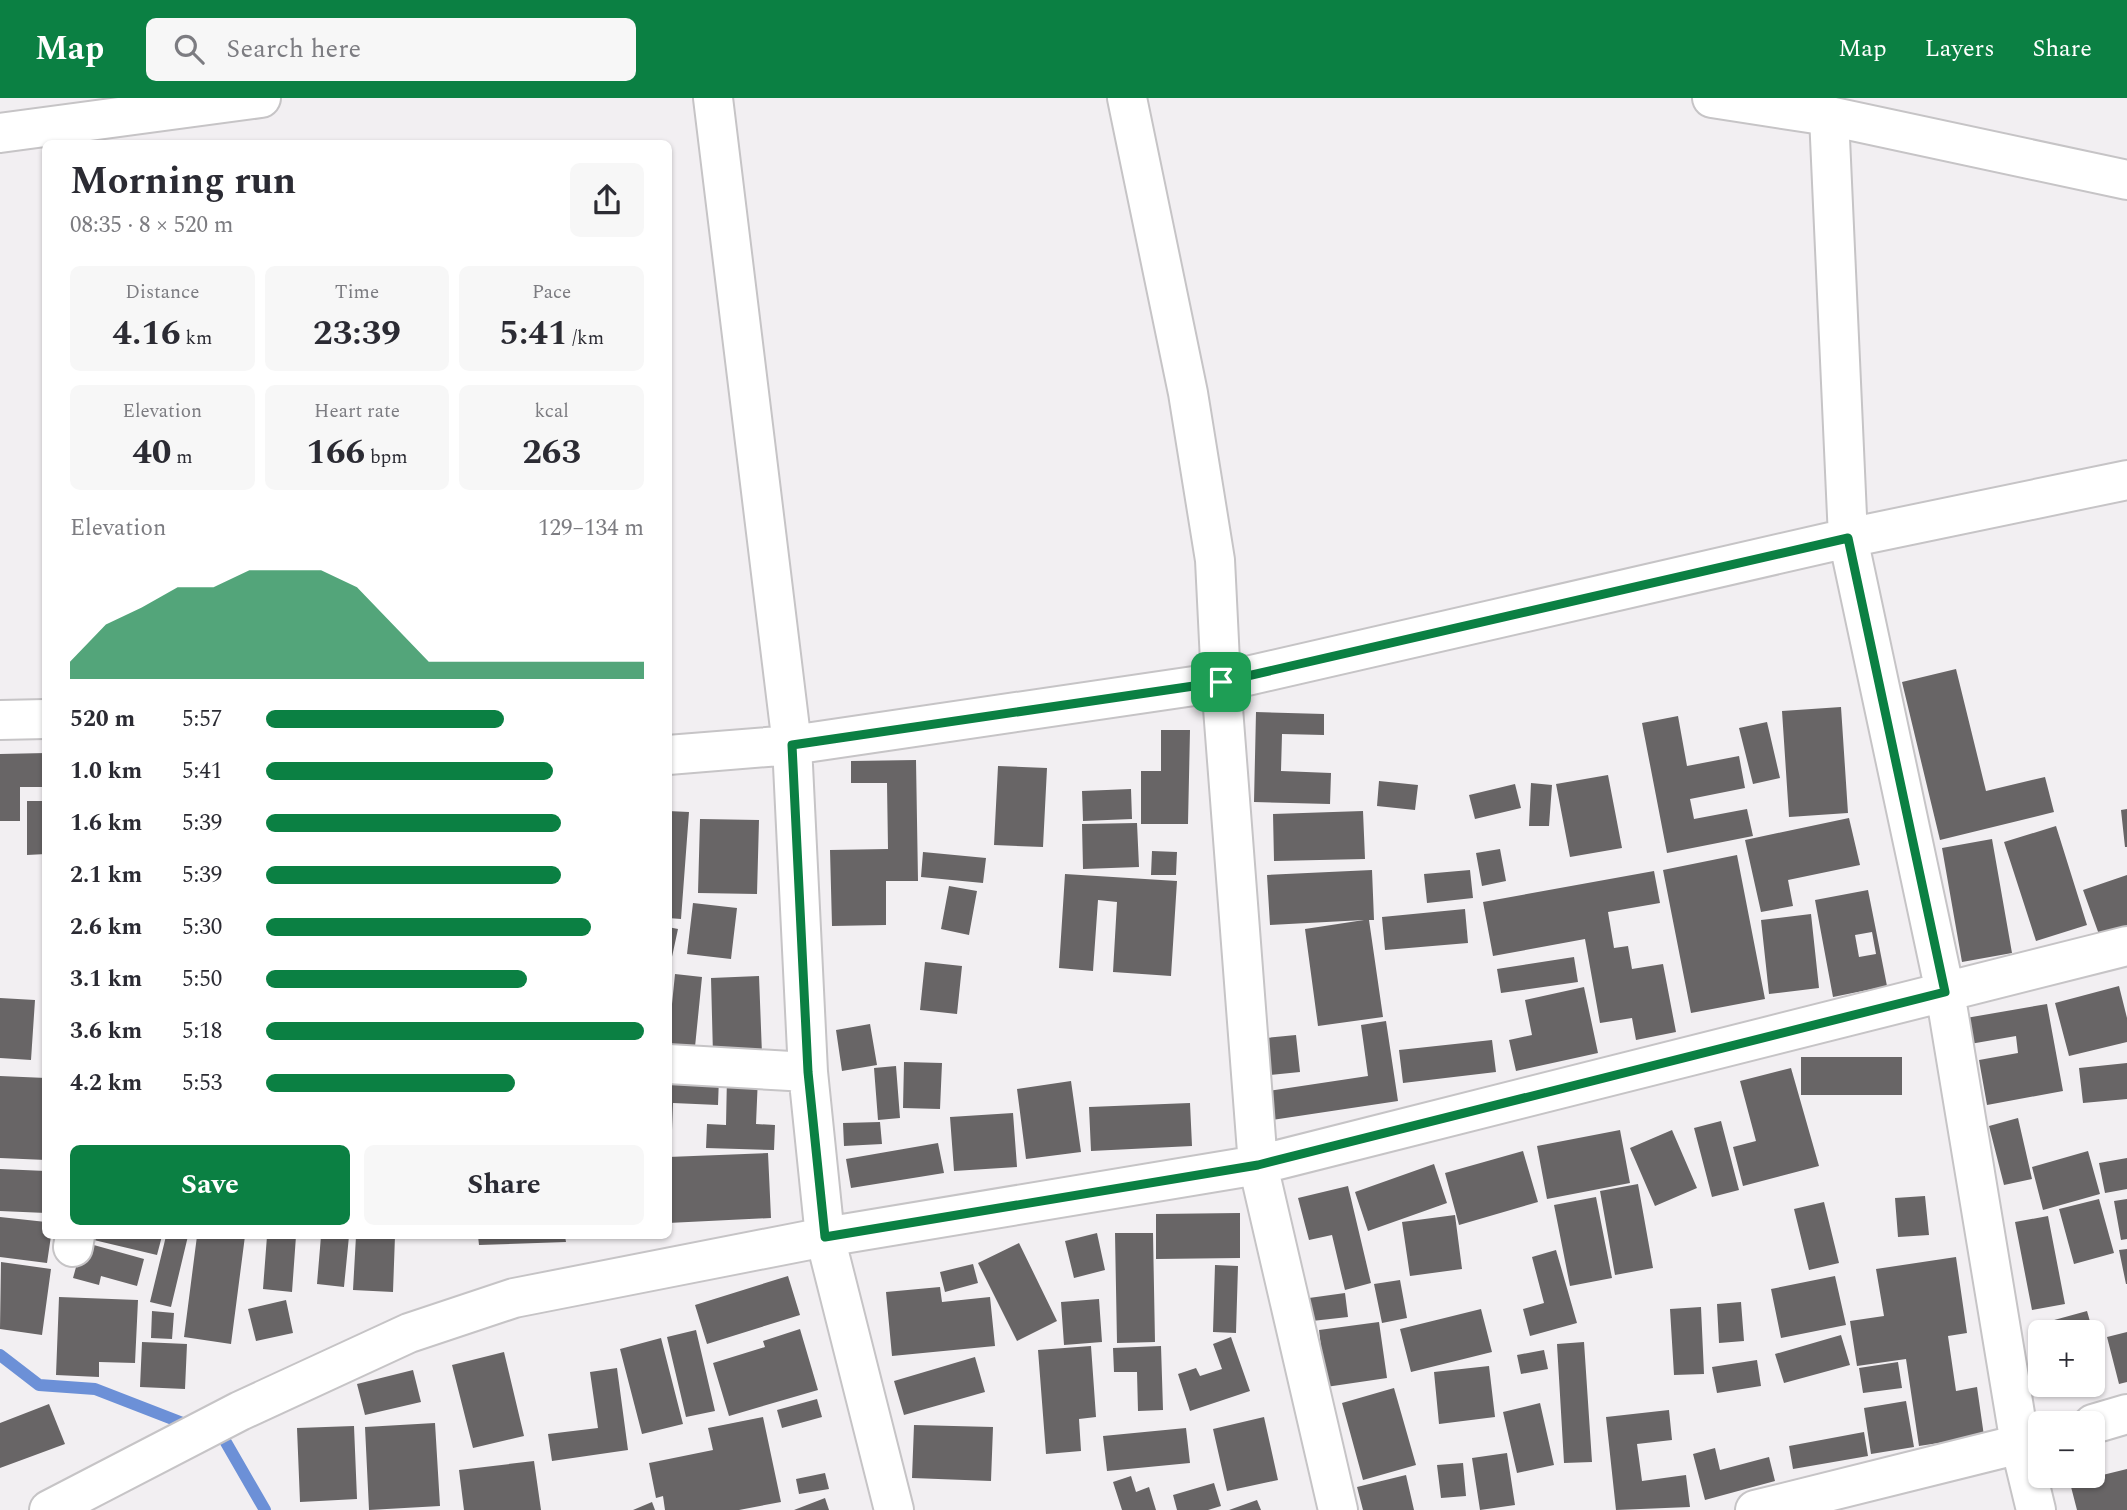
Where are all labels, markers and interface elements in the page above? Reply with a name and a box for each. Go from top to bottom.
search box [146,18,636,81]
text: Map [35,24,104,74]
text: Search here [226,29,361,69]
icon: search [170,30,208,68]
text: Map [1838,31,1887,67]
text: Layers [1925,31,1995,67]
text: Share [2033,31,2092,67]
text: Morning run [70,153,296,211]
button: share [570,163,644,237]
text: 08:35 · 8 × 520 m [70,208,234,243]
text: Distance [125,278,199,307]
text: Time [335,278,379,307]
text: Pace [532,278,571,307]
text: 4.16 [112,307,181,360]
text: 23:39 [313,307,401,360]
text: 5:41 [499,307,568,360]
text: km [181,324,212,353]
text: /km [568,324,604,353]
text: Elevation [123,397,202,426]
text: Heart rate [314,397,400,426]
text: kcal [535,397,569,426]
text: 40 [132,426,171,479]
text: 166 [306,426,365,479]
text: 263 [522,426,581,479]
text: m [171,443,193,472]
text: bpm [365,443,408,472]
text: Elevation [70,511,166,546]
text: 129–134 m [538,511,644,546]
pin [1191,652,1251,712]
icon: arrive [1202,663,1240,701]
text: 520 m [70,702,135,737]
text: 5:57 [182,702,222,737]
text: 1.0 km [70,754,142,789]
text: 5:41 [182,754,222,789]
text: 1.6 km [70,806,142,841]
text: 5:39 [182,806,222,841]
text: 2.1 km [70,858,142,893]
text: 5:39 [182,858,222,893]
text: 2.6 km [70,910,142,945]
text: 5:30 [182,910,222,945]
text: 3.1 km [70,962,142,997]
text: 5:50 [182,962,222,997]
text: 3.6 km [70,1014,142,1049]
text: 5:18 [182,1014,222,1049]
text: 4.2 km [70,1066,142,1101]
text: 5:53 [182,1066,222,1101]
button: Save [70,1145,350,1225]
button: Share [364,1145,644,1225]
map controls [2028,1320,2105,1488]
button: + [2028,1320,2105,1397]
button: − [2028,1411,2105,1488]

